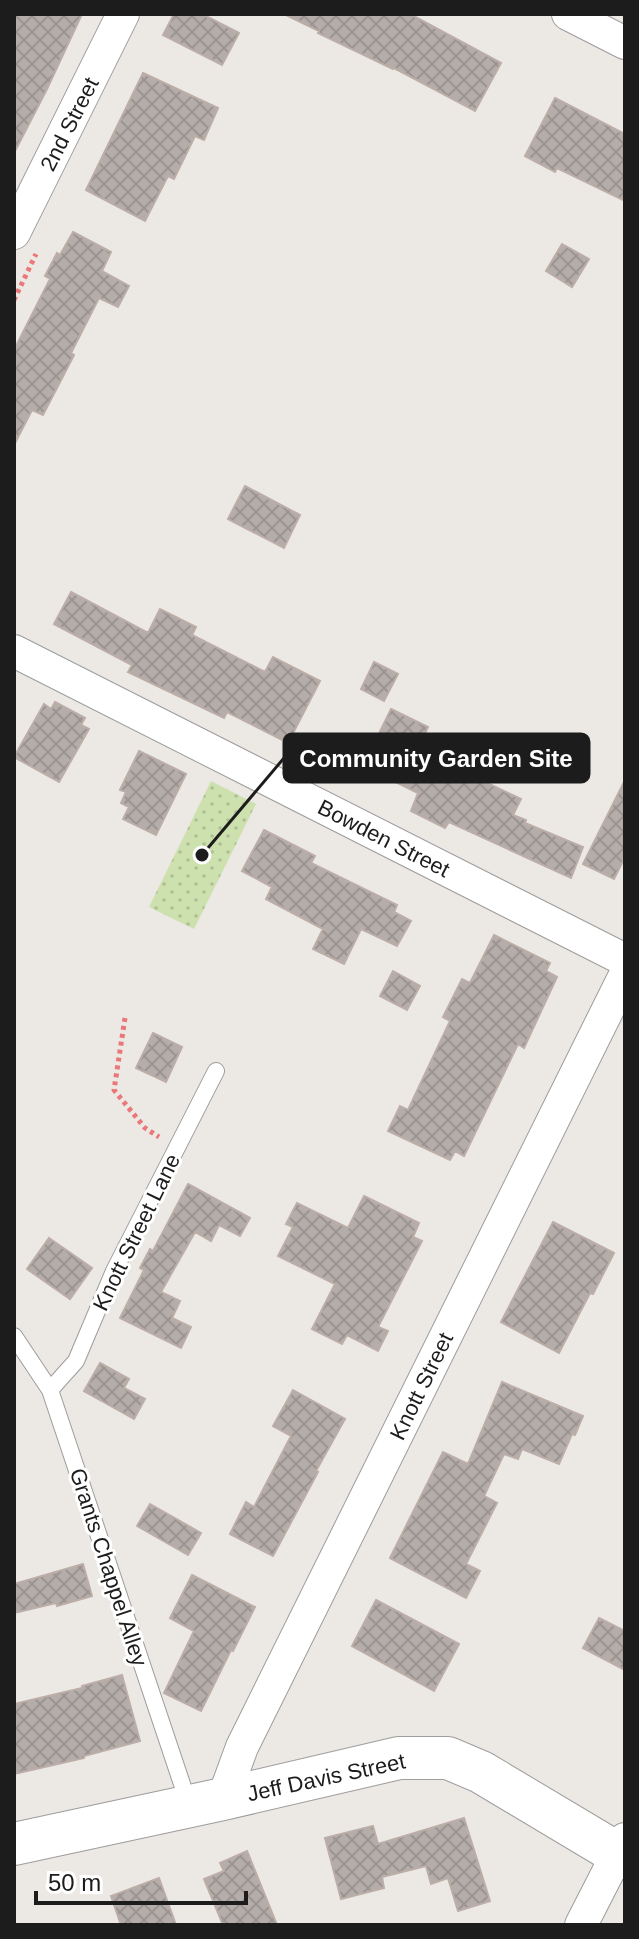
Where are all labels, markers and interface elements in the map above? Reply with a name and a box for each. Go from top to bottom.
street label: 2nd Street [35,73,104,175]
callout: Community Garden Site [284,734,589,782]
text: Community Garden Site [299,745,573,772]
street label: Bowden Street [314,795,454,882]
street label: Knott Street Lane [88,1150,185,1315]
street label: Knott Street [385,1329,458,1444]
street label: Grants Chappel Alley [65,1465,152,1669]
street label: Jeff Davis Street [245,1749,407,1806]
scale bar [36,1855,246,1905]
text: 50 m [48,1869,101,1896]

